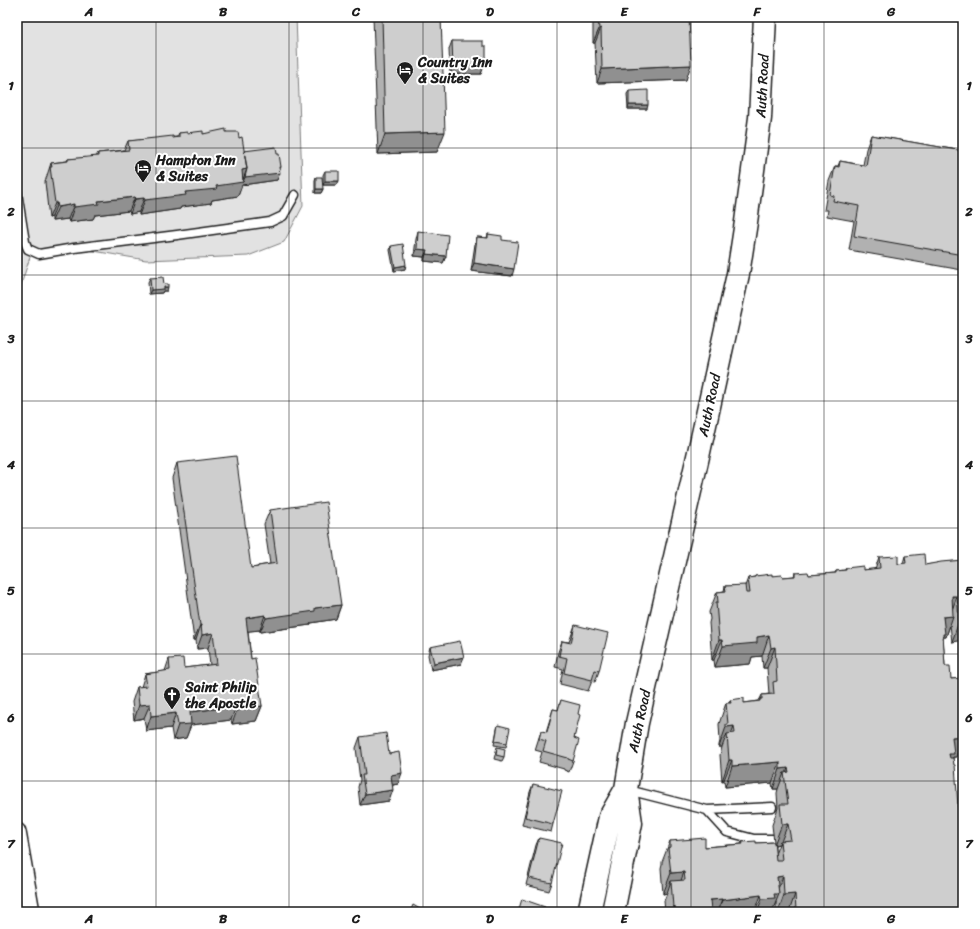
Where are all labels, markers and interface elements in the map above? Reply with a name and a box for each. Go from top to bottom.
text: A [84,0,93,23]
text: B [219,0,228,23]
text: C [351,0,361,23]
text: D [486,0,494,23]
text: E [620,0,629,23]
text: F [752,0,761,23]
text: G [886,0,896,23]
place label: Country Inn & Suites [417,50,493,91]
street label: Auth Road [748,52,777,120]
hotel icon: Country Inn & Suites [395,60,415,85]
text: 1 [8,74,14,97]
text: 1 [966,74,972,97]
place label: Hampton Inn & Suites [155,148,236,189]
hotel icon: Hampton Inn & Suites [133,158,153,183]
text: 2 [6,200,15,223]
text: 2 [964,200,973,223]
text: 3 [6,327,15,350]
text: 3 [964,327,973,350]
street label: Auth Road [690,370,729,440]
text: 4 [6,453,16,476]
text: 4 [964,453,974,476]
text: 5 [7,579,15,602]
text: 5 [965,579,973,602]
place label: Saint Philip the Apostle [184,675,257,716]
church icon: Saint Philip the Apostle [162,685,182,710]
street label: Auth Road [620,686,659,756]
text: 6 [6,706,15,729]
text: 6 [964,706,973,729]
text: 7 [7,832,16,855]
text: 7 [965,832,974,855]
text: A [84,907,93,929]
text: B [219,907,228,929]
text: C [351,907,361,929]
text: D [486,907,494,929]
text: E [620,907,629,929]
text: F [752,907,761,929]
text: G [886,907,896,929]

